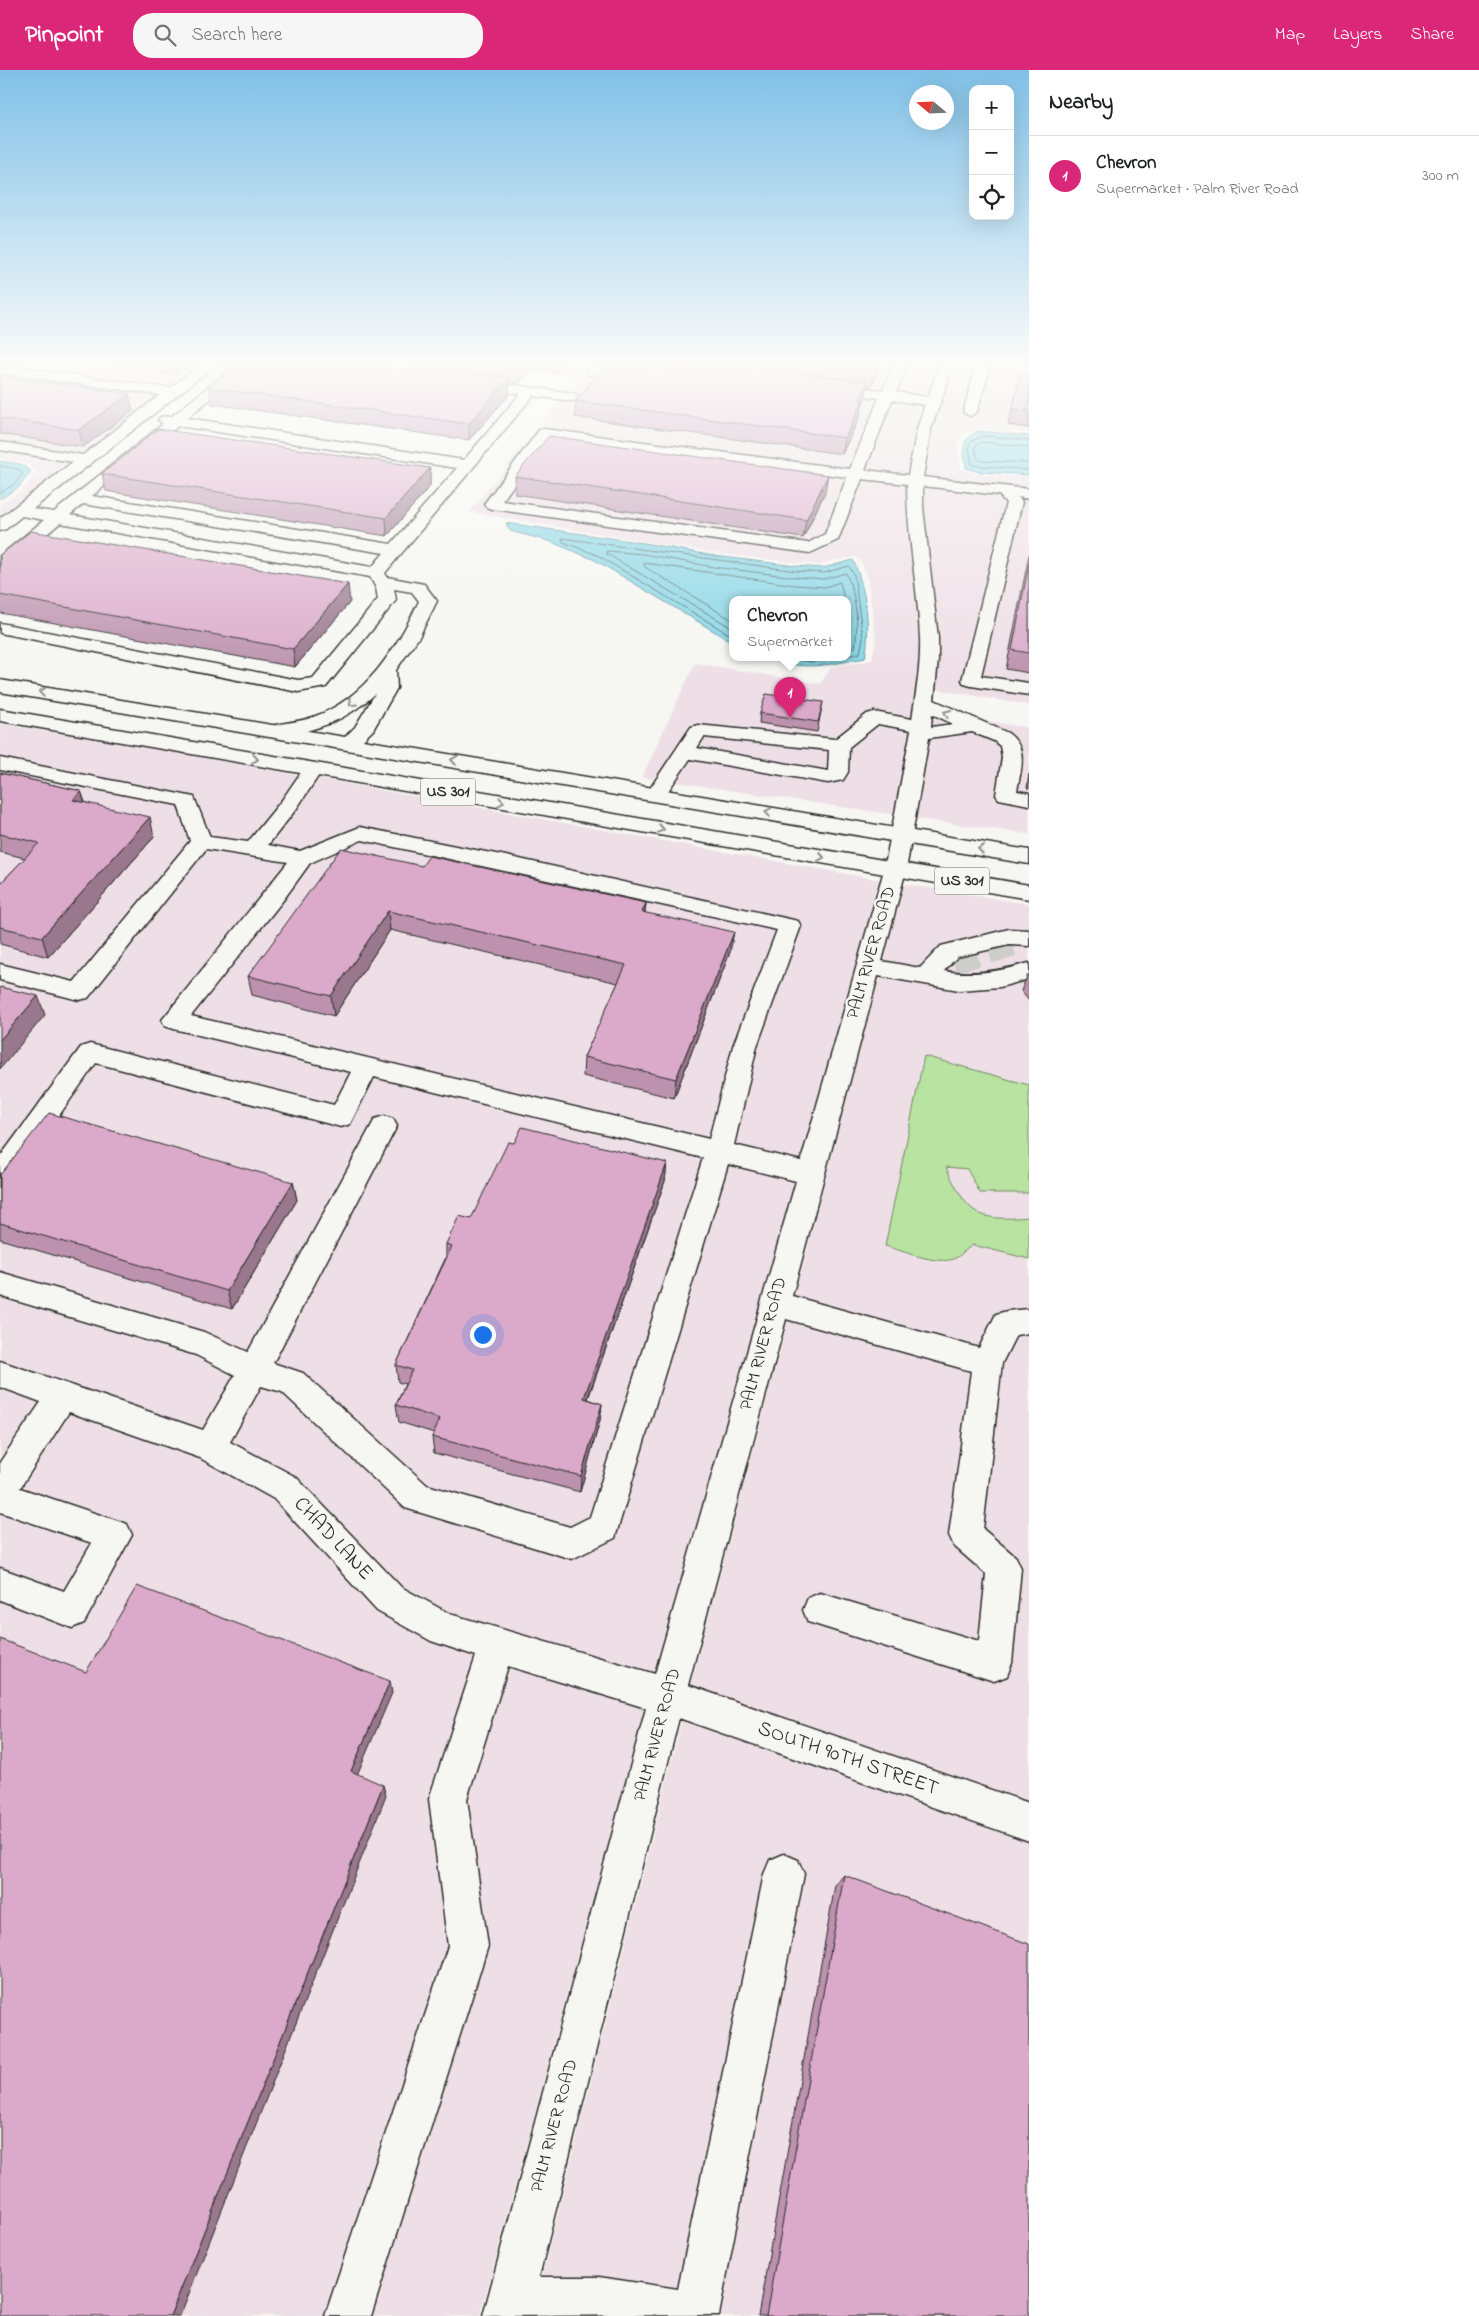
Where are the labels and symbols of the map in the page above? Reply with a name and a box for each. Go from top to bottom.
north arrow [909,85,954,130]
pin: 1 [774,677,806,718]
one-way arrow [38,687,46,698]
one-way arrow [349,697,358,706]
one-way arrow [943,709,952,719]
one-way arrow [251,753,259,763]
one-way arrow [449,755,458,765]
road number: US 301 [420,779,476,806]
one-way arrow [497,796,506,806]
one-way arrow [763,808,772,818]
one-way arrow [657,824,666,834]
one-way arrow [977,844,985,854]
one-way arrow [817,852,826,862]
road number: US 301 [934,868,990,894]
street label: PALM RIVER ROAD [841,884,903,1022]
street label: PALM RIVER ROAD [734,1275,794,1413]
your location [470,1322,496,1348]
street label: CHAD LANE [286,1490,380,1588]
street label: PALM RIVER ROAD [628,1666,688,1804]
street label: SOUTH 90TH STREET [754,1714,942,1804]
street label: PALM RIVER ROAD [525,2057,585,2195]

